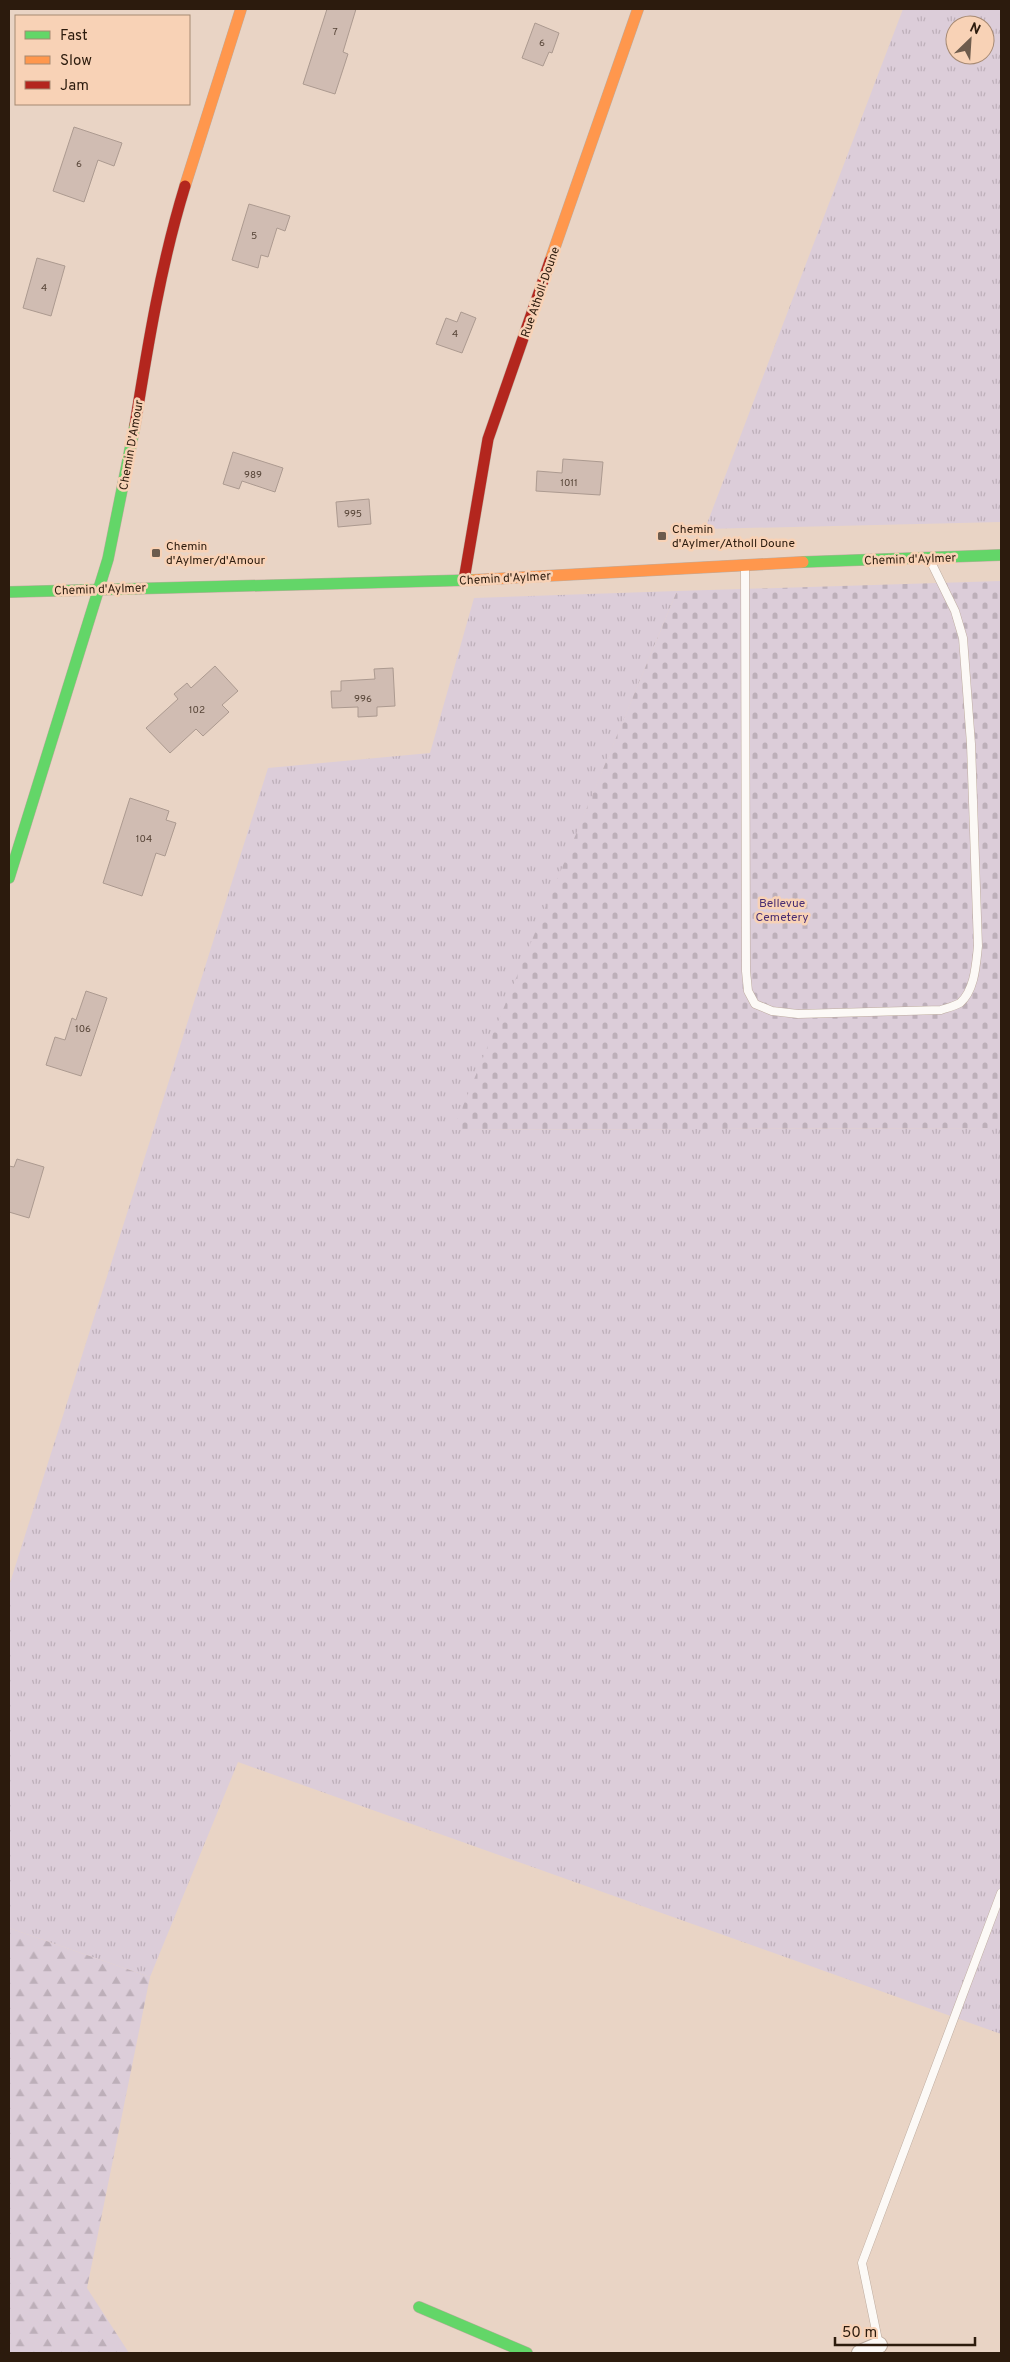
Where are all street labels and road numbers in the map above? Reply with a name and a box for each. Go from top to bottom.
street label: Rue Atholl-Doune [518,245,564,340]
street label: Chemin D'Amour [116,398,148,492]
street label: Chemin d'Aylmer [864,550,957,570]
street label: Chemin d'Aylmer [459,569,552,589]
street label: Chemin d'Aylmer [54,580,147,600]

